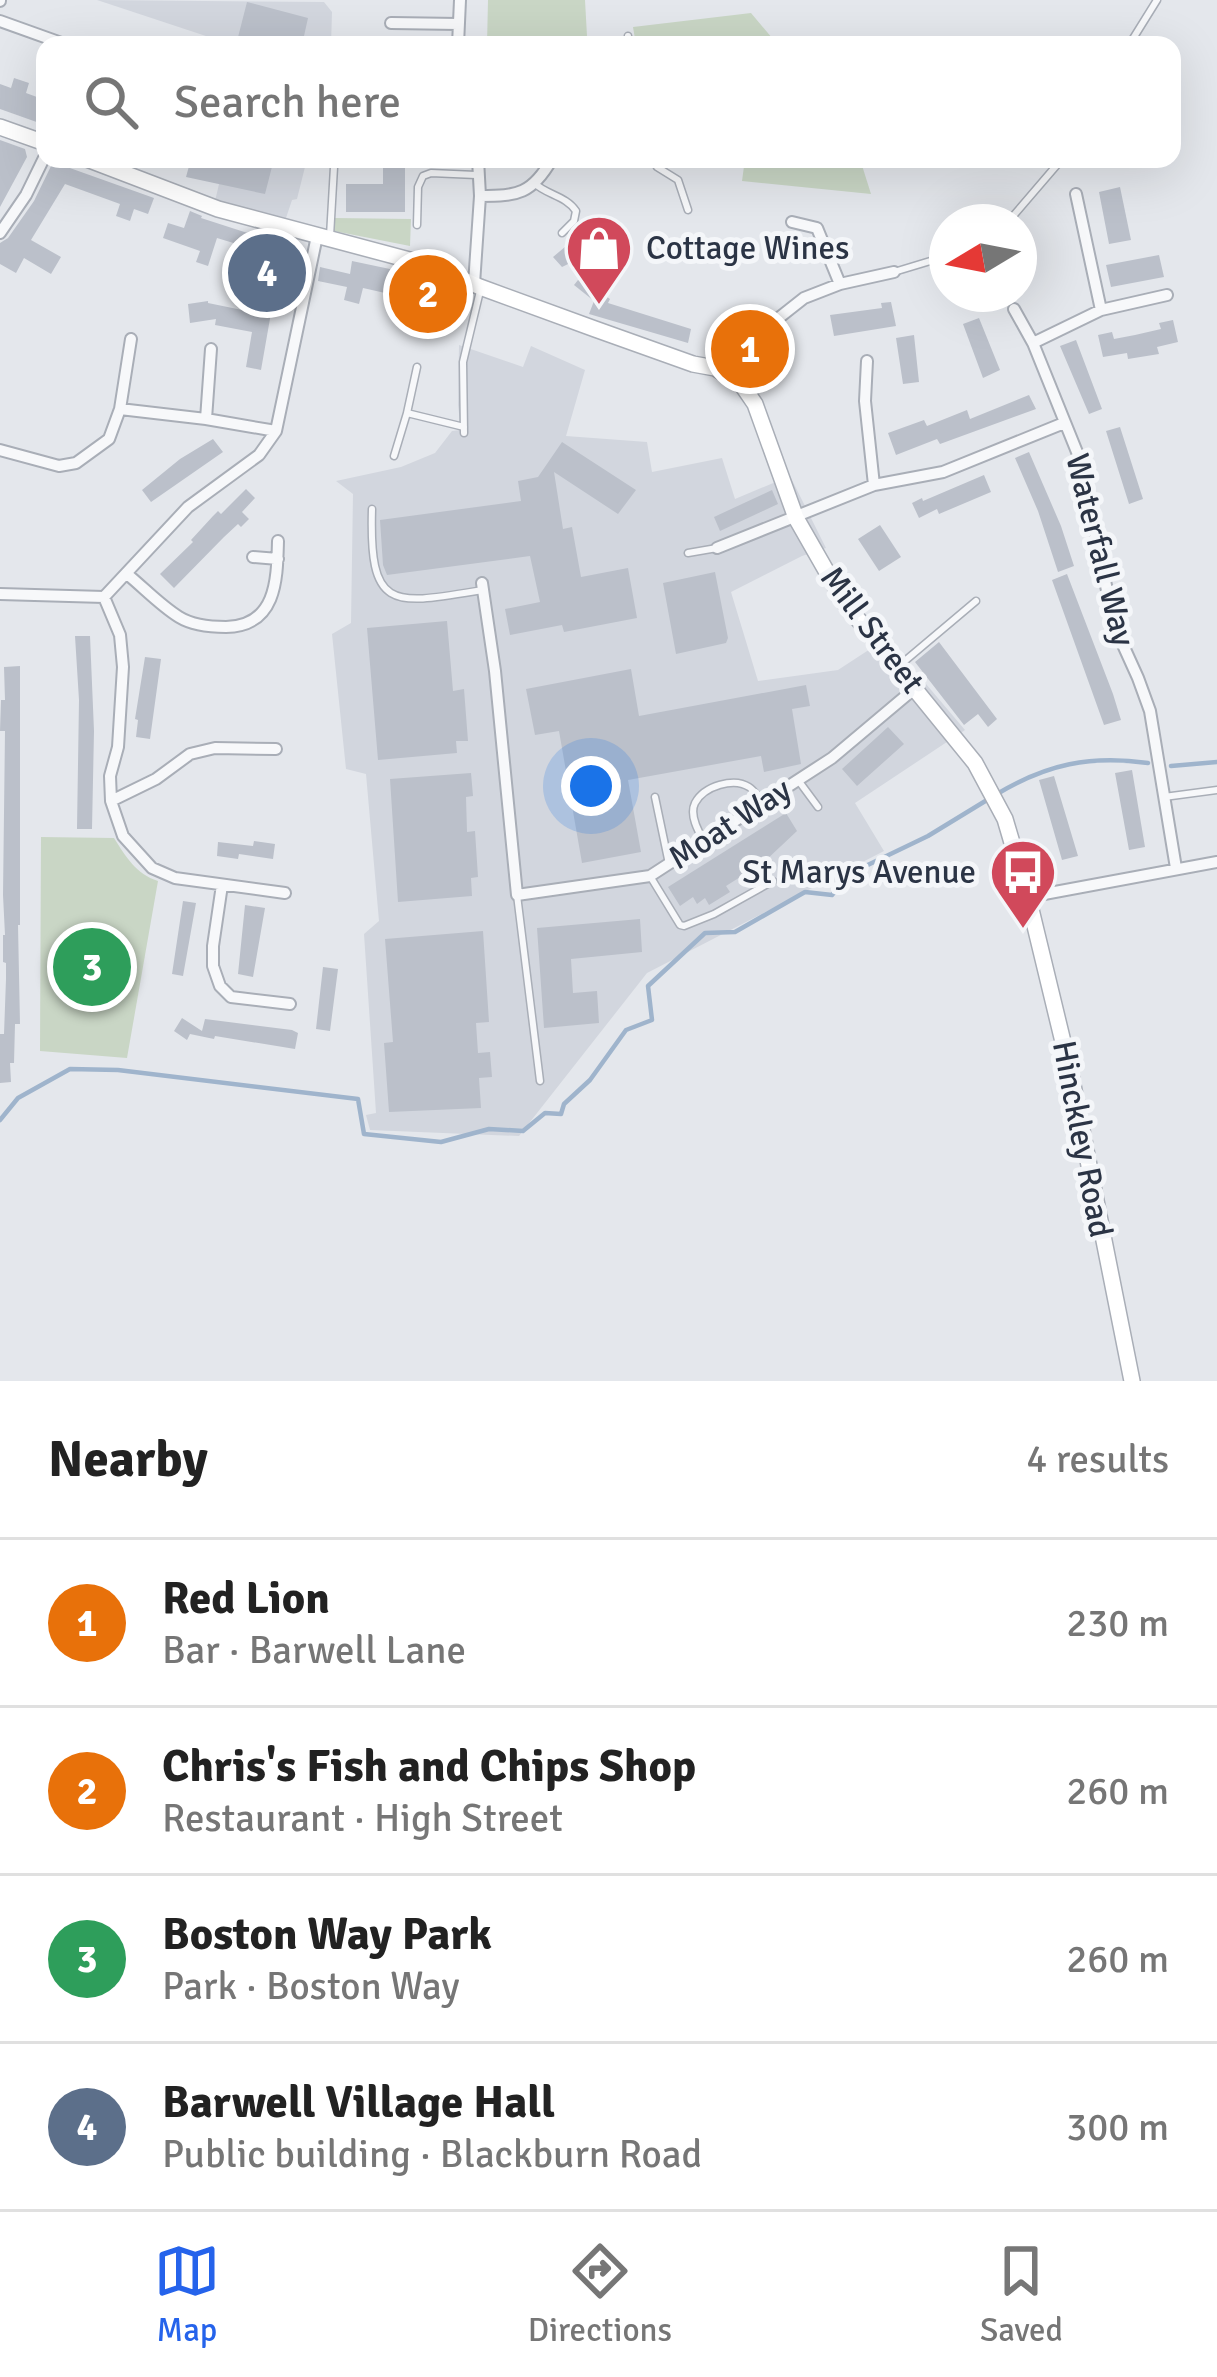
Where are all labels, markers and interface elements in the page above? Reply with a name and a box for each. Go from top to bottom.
search box [36,36,1181,168]
icon: search [78,69,144,135]
text: Search here [174,75,401,130]
north arrow [929,204,1037,312]
shop icon: Cottage Wines [564,213,634,307]
pin: 4 [228,228,306,318]
place label: Cottage Wines [646,228,849,269]
pin: 2 [389,249,467,339]
pin: 1 [711,304,789,394]
street label: Waterfall Way [1056,450,1144,651]
street label: Mill Street [811,559,933,701]
your location [561,756,621,816]
street label: Moat Way [661,769,799,879]
bus stop icon: St Marys Avenue [988,837,1058,931]
place label: St Marys Avenue [742,852,976,893]
pin: 3 [53,922,131,1012]
street label: Hinckley Road [1043,1037,1121,1241]
text: Nearby [48,1428,208,1491]
text: 4 results [1026,1435,1169,1483]
text: Red Lion [162,1571,330,1626]
text: 1 [76,1599,98,1647]
text: 230 m [1066,1599,1169,1647]
text: Bar · Barwell Lane [162,1626,466,1674]
text: Chris's Fish and Chips Shop [162,1739,696,1794]
text: 2 [76,1767,98,1815]
text: 260 m [1066,1767,1169,1815]
text: Restaurant · High Street [162,1794,563,1842]
text: Boston Way Park [162,1907,492,1962]
text: 3 [76,1935,98,1983]
text: 260 m [1066,1935,1169,1983]
text: Park · Boston Way [162,1962,460,2010]
text: Barwell Village Hall [162,2075,555,2130]
text: 4 [76,2103,98,2151]
text: 300 m [1066,2103,1169,2151]
text: Public building · Blackburn Road [162,2130,702,2178]
tab: Map [154,2238,220,2351]
tab: Directions [528,2238,672,2351]
tab: Saved [980,2238,1063,2351]

